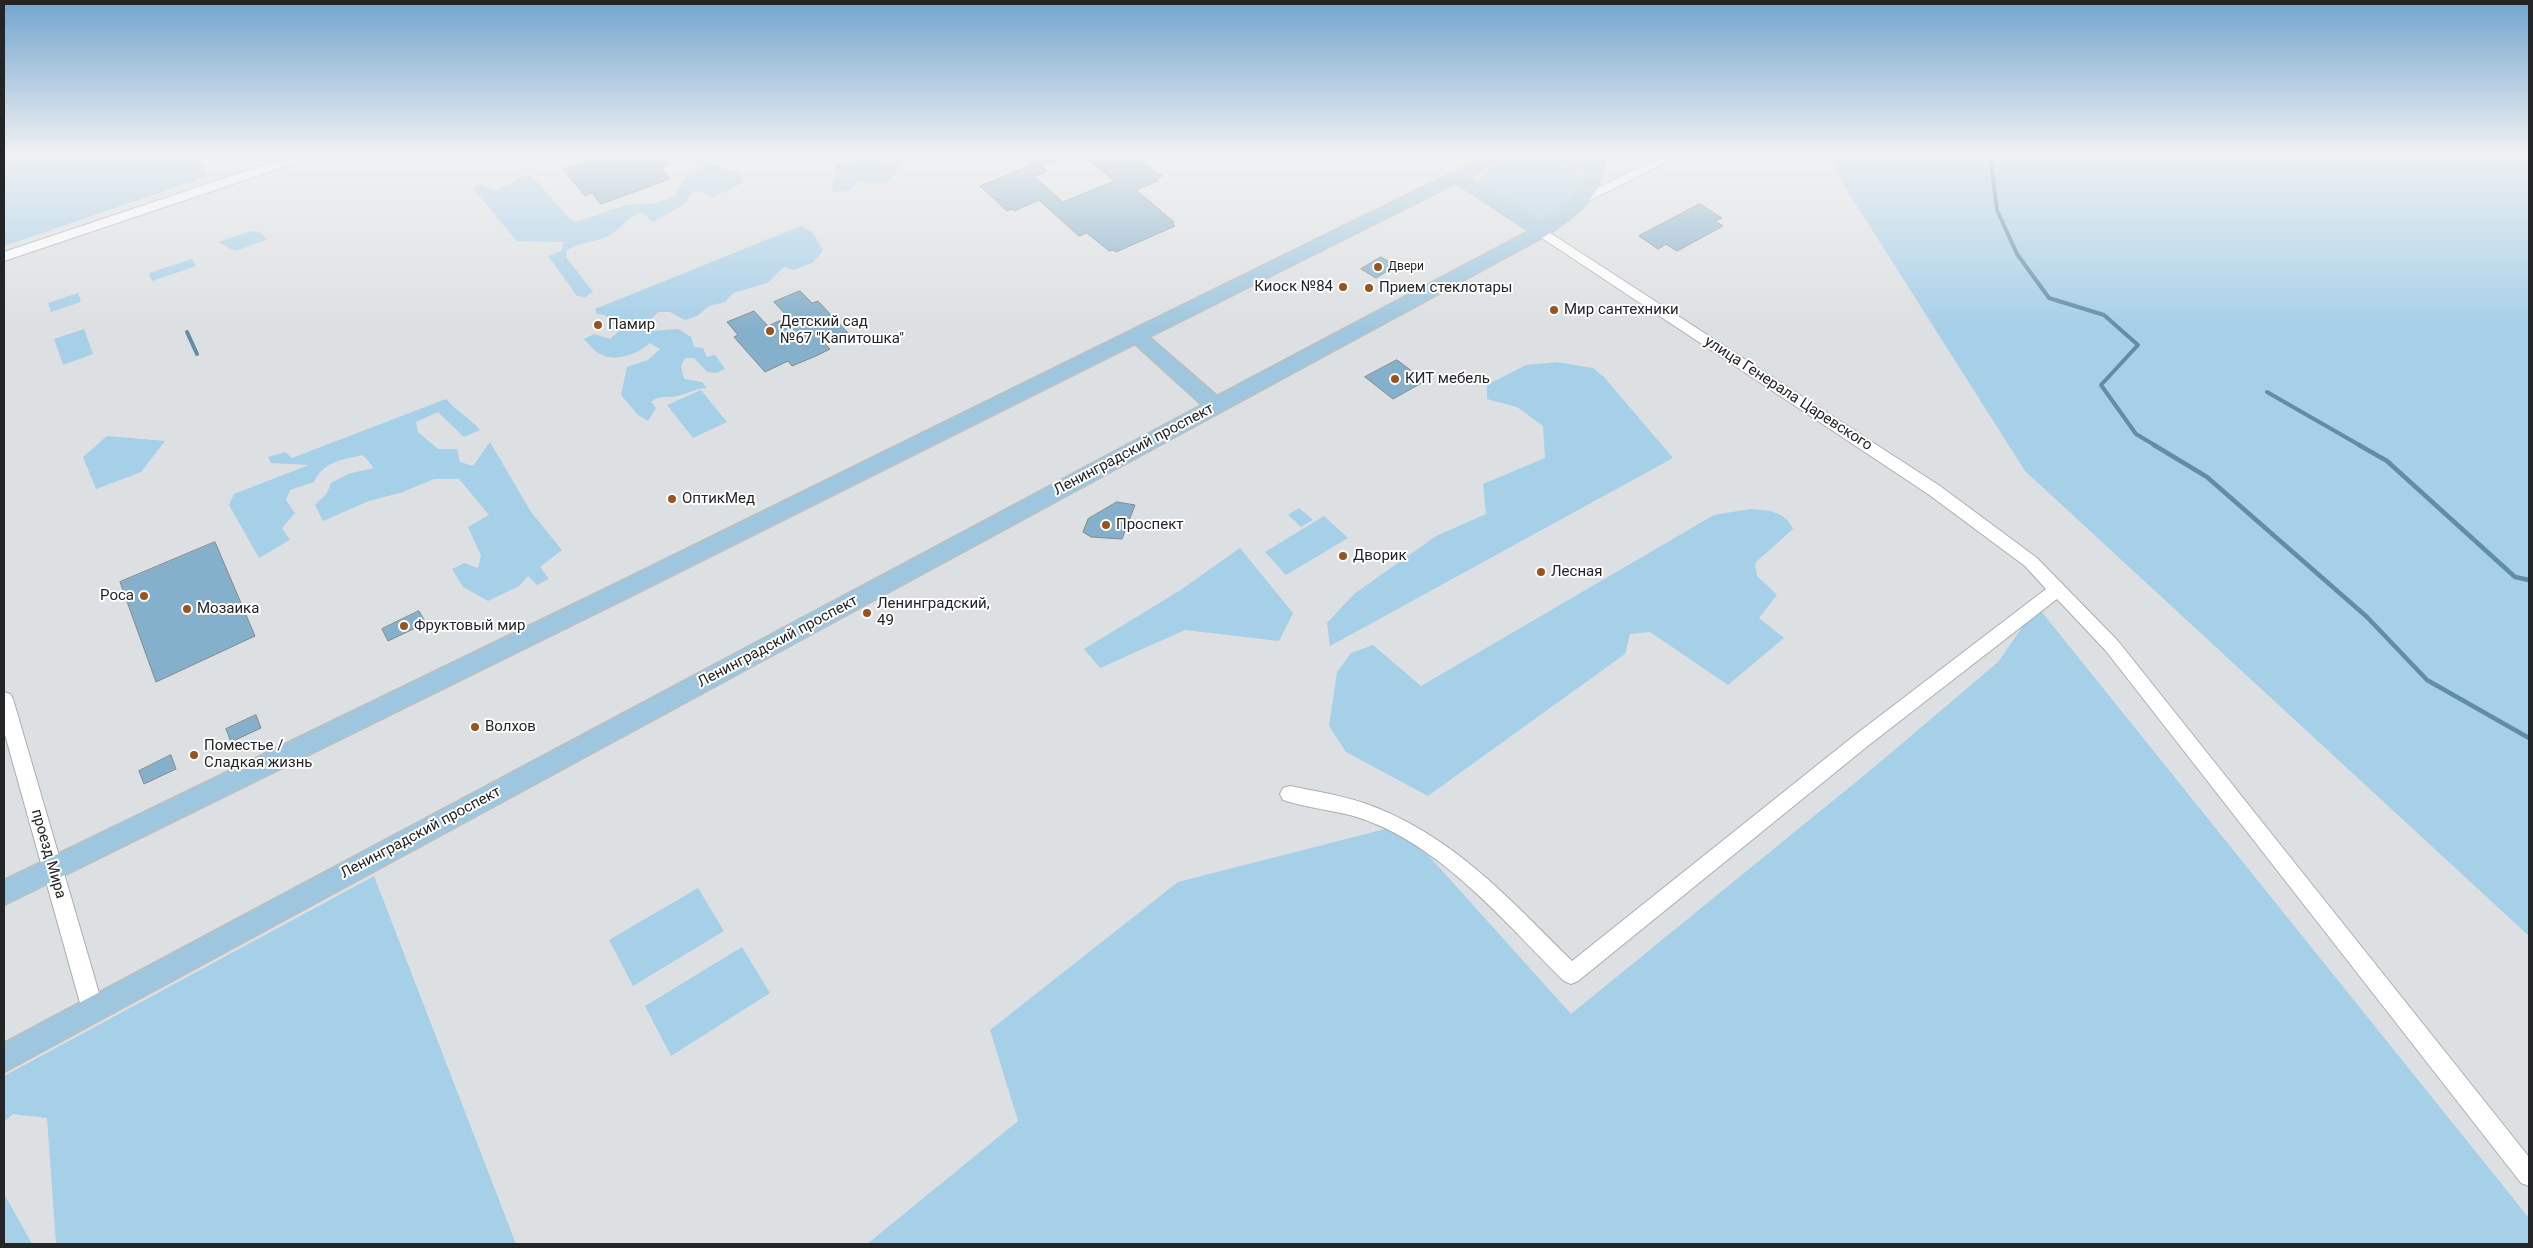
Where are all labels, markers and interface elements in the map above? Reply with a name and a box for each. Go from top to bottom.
place label: Двери [1388,260,1424,274]
marker: Двери [1372,261,1384,273]
place label: Киоск №84 [1254,278,1333,296]
place label: Прием стеклотары [1379,279,1513,297]
marker: Киоск №84 [1337,281,1349,293]
marker: Прием стеклотары [1363,282,1375,294]
place label: Мир сантехники [1564,301,1679,319]
marker: Мир сантехники [1548,304,1560,316]
place label: Детский сад №67 "Капитошка" [780,313,904,348]
place label: Памир [608,316,655,334]
marker: Памир [592,319,604,331]
marker: Детский сад №67 "Капитошка" [764,325,776,337]
street label: улица Генерала Царевского [1701,333,1875,455]
place label: КИТ мебель [1405,370,1490,388]
marker: КИТ мебель [1389,373,1401,385]
street label: Ленинградский проспект [1051,400,1217,500]
place label: ОптикМед [682,490,755,508]
marker: ОптикМед [666,493,678,505]
place label: Проспект [1116,516,1183,534]
marker: Проспект [1100,519,1112,531]
place label: Дворик [1353,547,1407,565]
marker: Дворик [1337,550,1349,562]
place label: Лесная [1551,563,1602,581]
marker: Лесная [1535,566,1547,578]
place label: Роса [100,587,134,605]
marker: Роса [138,590,150,602]
street label: Ленинградский проспект [695,592,861,692]
place label: Ленинградский, 49 [877,595,990,630]
place label: Мозаика [197,600,259,618]
marker: Мозаика [181,603,193,615]
marker: Ленинградский, 49 [861,607,873,619]
place label: Фруктовый мир [414,617,525,635]
marker: Фруктовый мир [398,620,410,632]
place label: Волхов [485,718,536,736]
marker: Волхов [469,721,481,733]
place label: Поместье / Сладкая жизнь [204,737,312,772]
marker: Поместье / Сладкая жизнь [188,749,200,761]
street label: Ленинградский проспект [338,783,504,883]
street label: проезд Мира [27,807,69,901]

